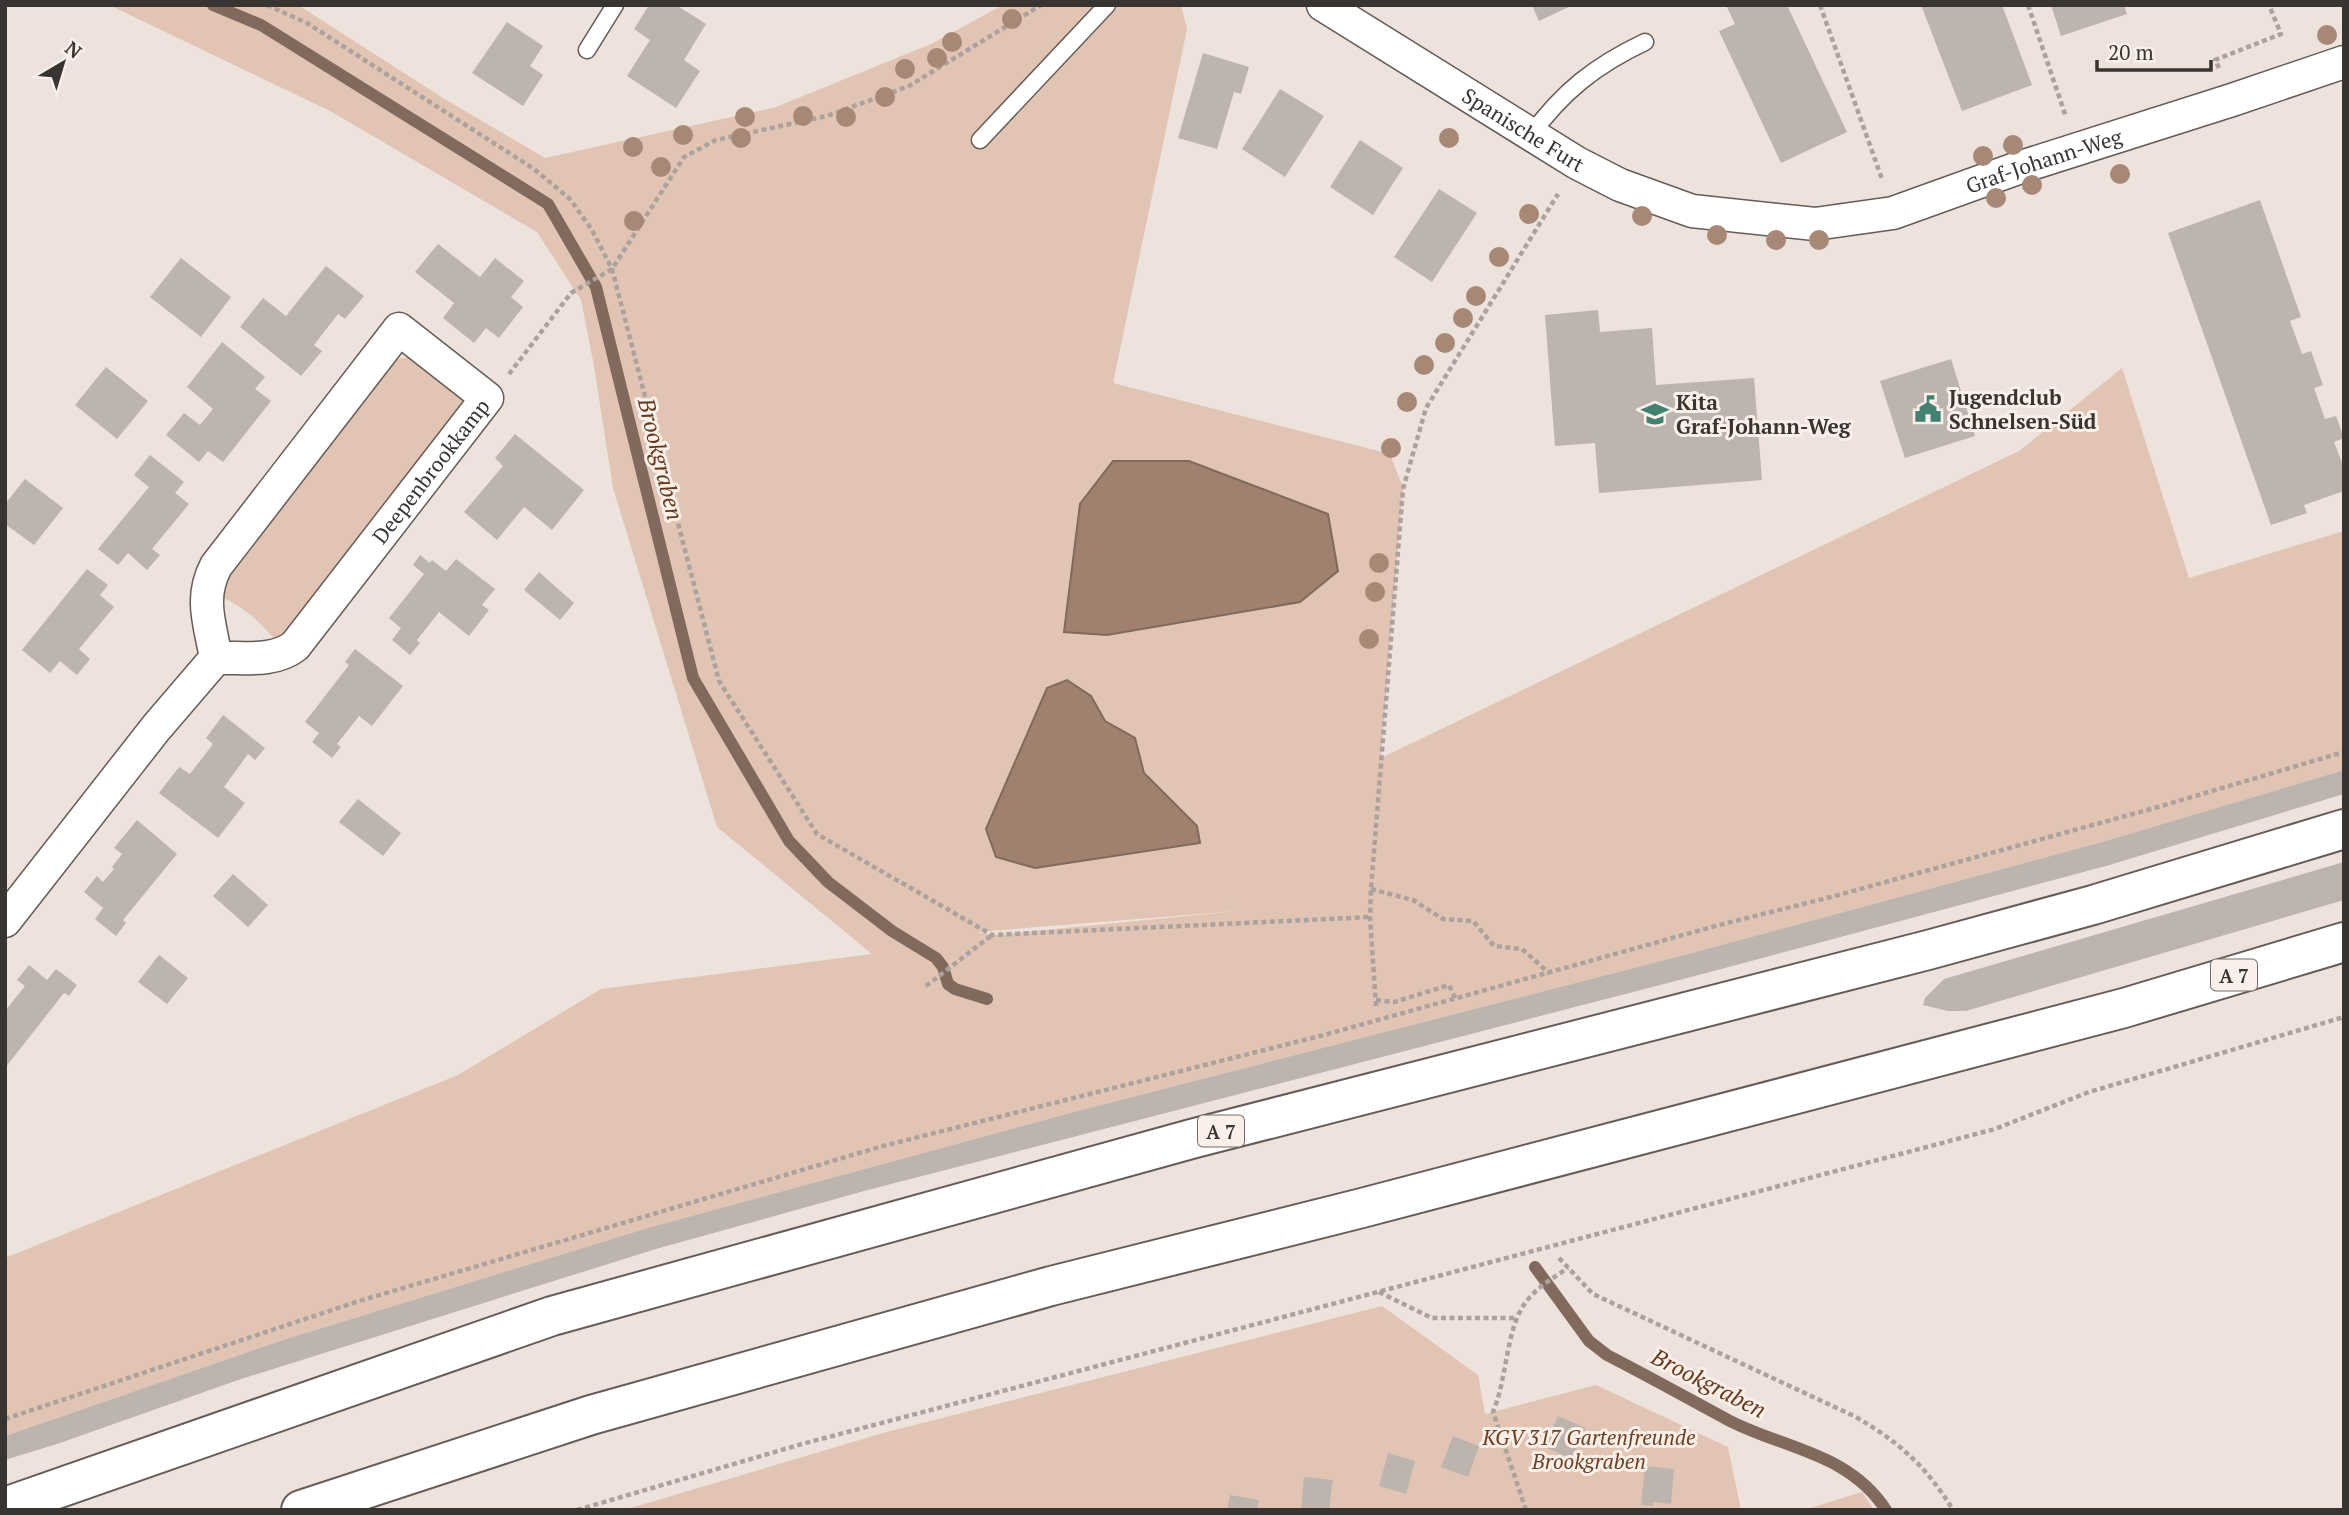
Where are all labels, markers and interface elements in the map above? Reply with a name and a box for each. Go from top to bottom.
north arrow [28,28,98,98]
scale bar [2097,28,2211,72]
text: N [60,35,88,64]
text: 20 m [2108,38,2154,66]
street label: Spanische Furt [1457,81,1589,178]
street label: Graf-Johann-Weg [1962,122,2126,200]
place label: Jugendclub Schnelsen-Süd [1949,383,2097,435]
place label: Kita Graf-Johann-Weg [1676,388,1852,440]
street label: Deepenbrookkamp [366,393,496,549]
water label: Brookgraben [631,394,691,523]
public building icon: Jugendclub Schnelsen-Süd [1913,394,1943,424]
school or university icon: Kita Graf-Johann-Weg [1640,399,1670,429]
road number: A 7 [2211,959,2257,990]
road number: A 7 [1198,1116,1244,1147]
water label: Brookgraben [1646,1340,1772,1425]
park label: KGV 317 Gartenfreunde Brookgraben [1481,1423,1696,1475]

